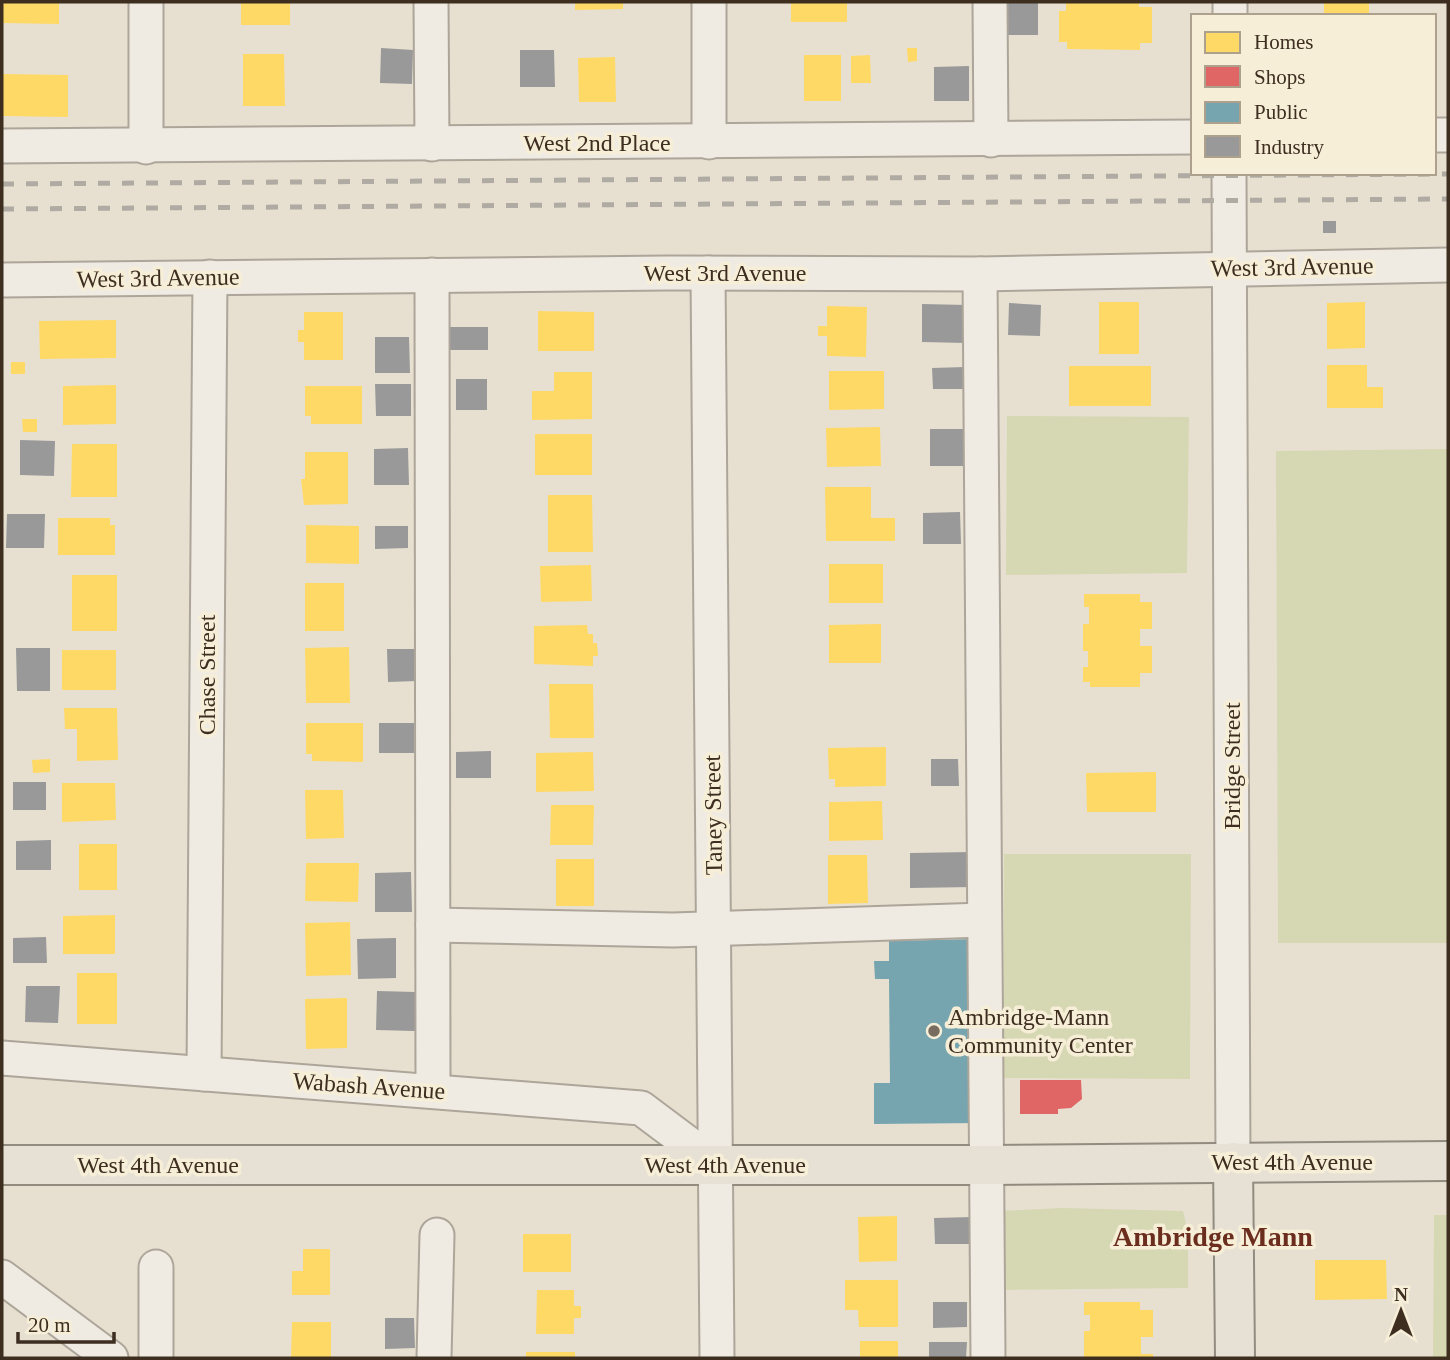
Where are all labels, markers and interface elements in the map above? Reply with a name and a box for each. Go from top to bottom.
legend [1191,14,1436,175]
text: Homes [1254,30,1314,54]
text: Shops [1254,65,1305,89]
text: Public [1254,100,1308,124]
street label: West 2nd Place [523,130,671,156]
text: Industry [1254,135,1324,159]
street label: West 3rd Avenue [1210,253,1374,281]
street label: West 3rd Avenue [644,260,806,286]
street label: West 3rd Avenue [76,264,240,292]
street label: Chase Street [194,614,220,735]
street label: Bridge Street [1219,702,1245,830]
street label: Taney Street [699,754,727,875]
place label: Ambridge-Mann Community Center [948,1004,1133,1058]
marker: Ambridge-Mann Community Center [926,1023,942,1039]
street label: Wabash Avenue [292,1068,446,1104]
street label: West 4th Avenue [1211,1149,1373,1175]
street label: West 4th Avenue [77,1152,239,1178]
street label: West 4th Avenue [644,1152,806,1178]
district label: Ambridge Mann [1113,1221,1313,1252]
north arrow [1366,1276,1436,1346]
text: N [1394,1284,1408,1305]
scale bar [18,1300,114,1344]
text: 20 m [28,1313,71,1337]

